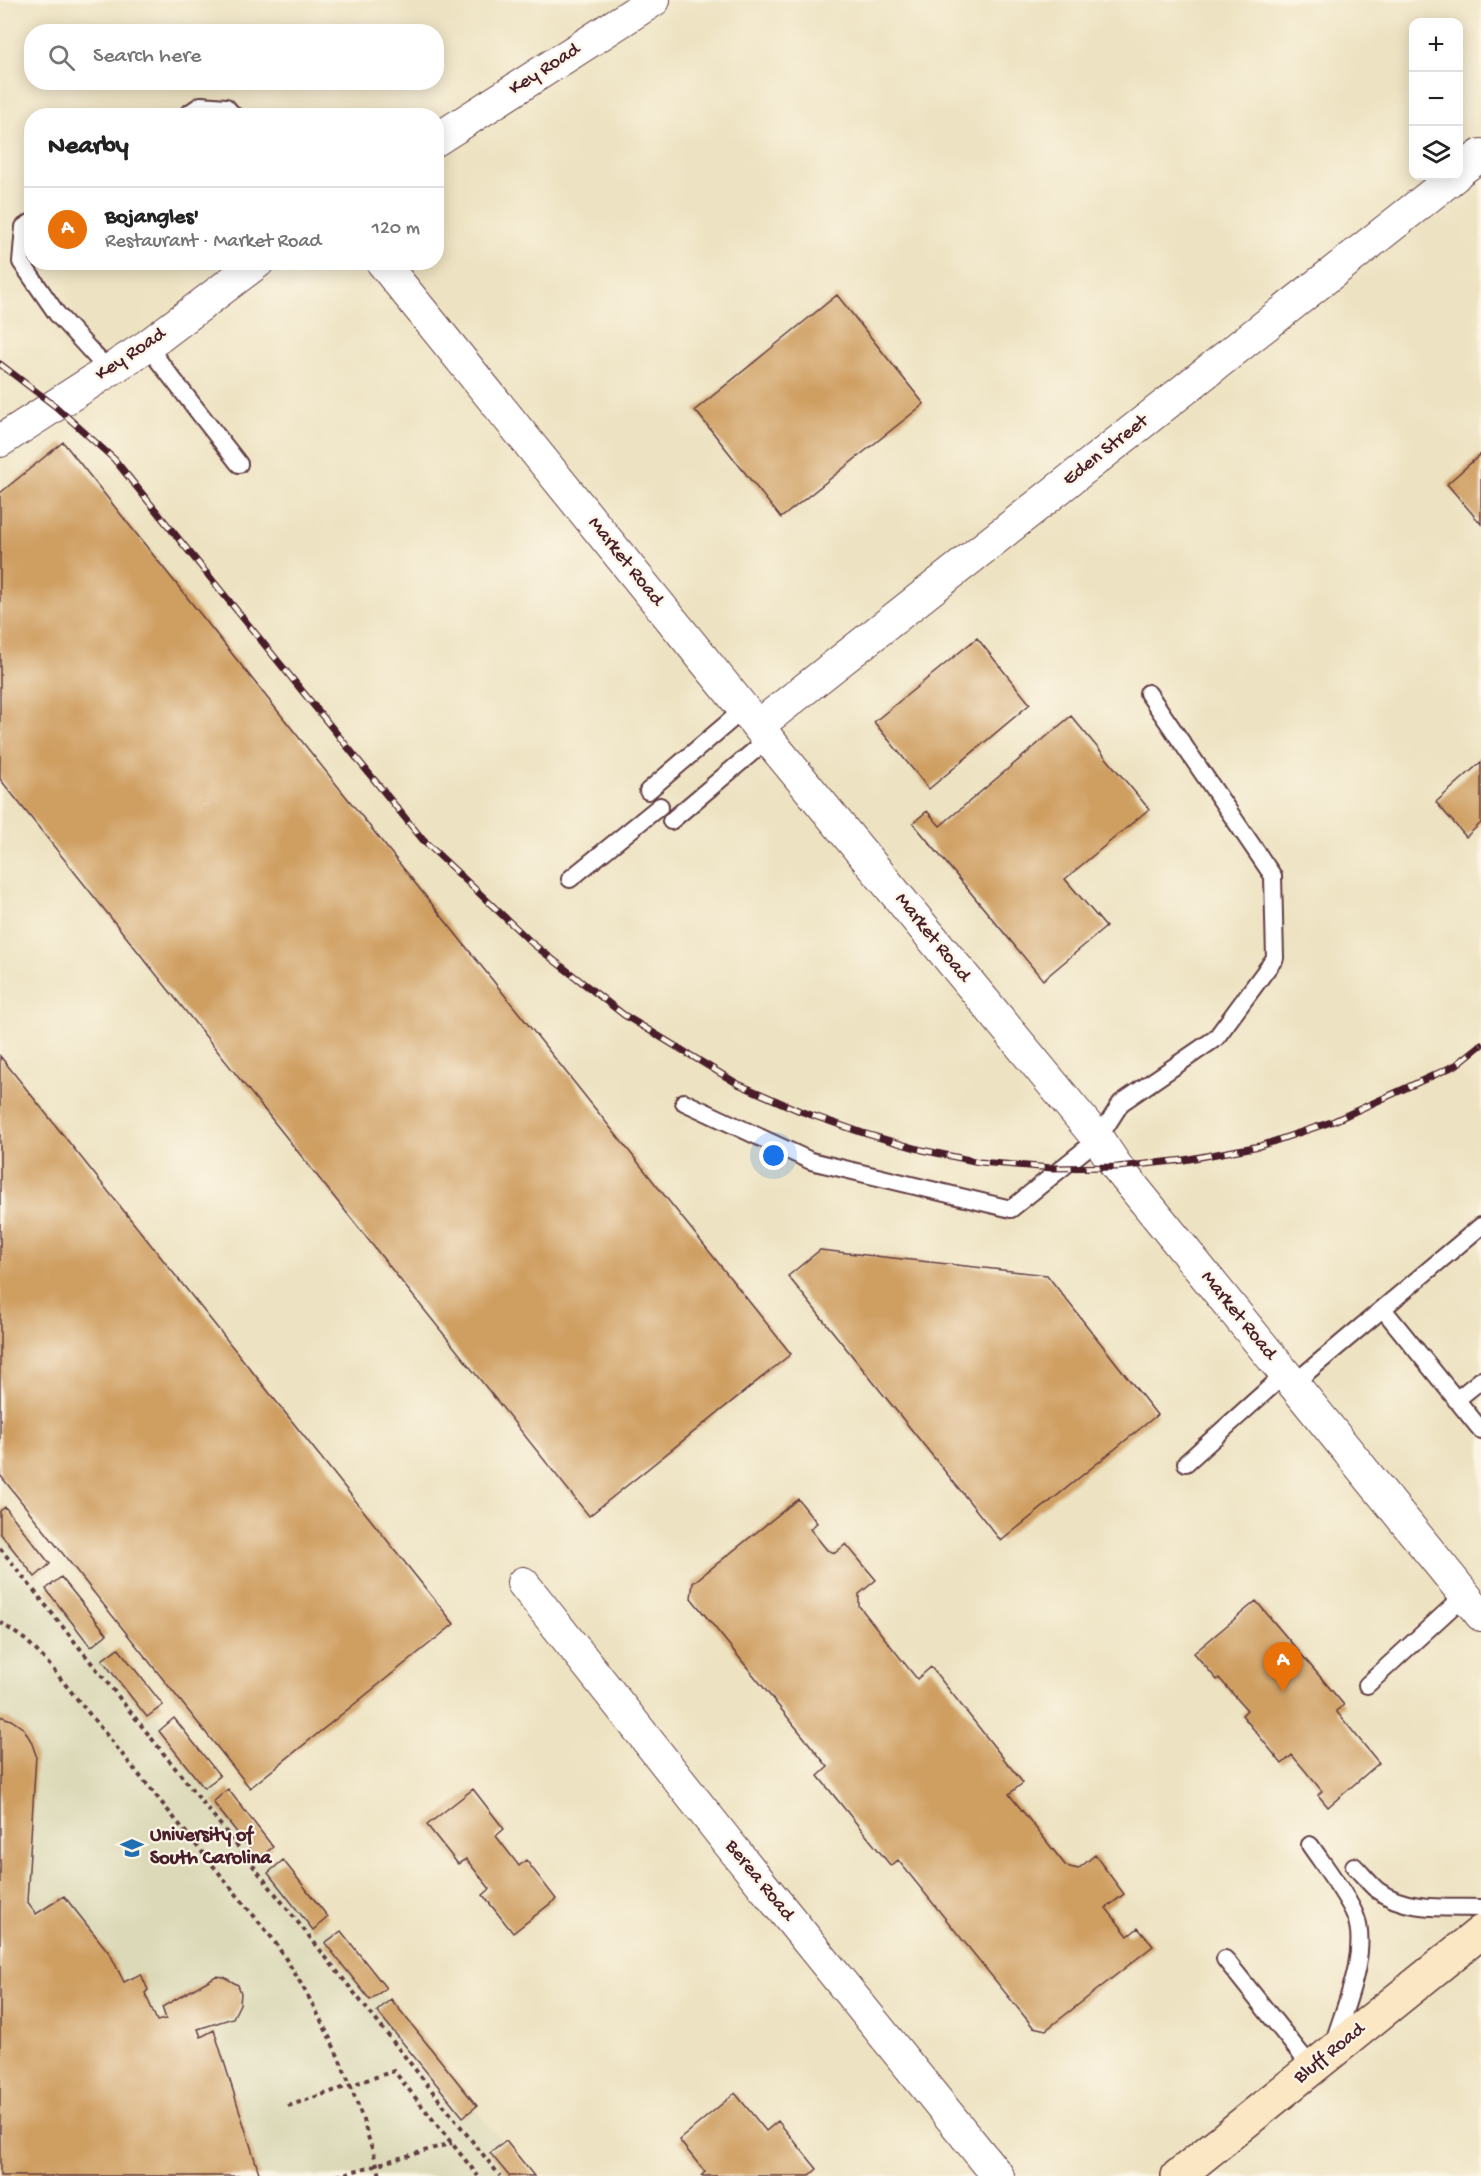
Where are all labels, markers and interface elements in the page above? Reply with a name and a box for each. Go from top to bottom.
map controls [1409,18,1463,180]
button: + [1409,18,1463,72]
search box [24,24,444,90]
street label: Key Road [505,37,587,101]
icon: search [45,41,78,74]
text: Search here [93,44,201,70]
button: − [1409,72,1463,126]
button: layers [1409,126,1463,180]
text: Nearby [48,132,129,163]
text: Bojangles' [105,205,199,231]
text: A [62,218,73,241]
text: 120 m [372,218,420,241]
text: Restaurant · Market Road [105,231,321,254]
street label: Key Road [92,322,172,387]
street label: Eden Street [1059,409,1155,491]
street label: Market Road [582,513,669,613]
street label: Market Road [889,889,976,989]
your location [759,1141,788,1170]
street label: Market Road [1195,1267,1282,1367]
pin: A [1264,1642,1302,1692]
place label: University of South Carolina [150,1825,272,1871]
school or university icon: University of South Carolina [119,1835,145,1861]
street label: Berea Road [719,1835,800,1928]
street label: Bluff Road [1289,2017,1372,2090]

